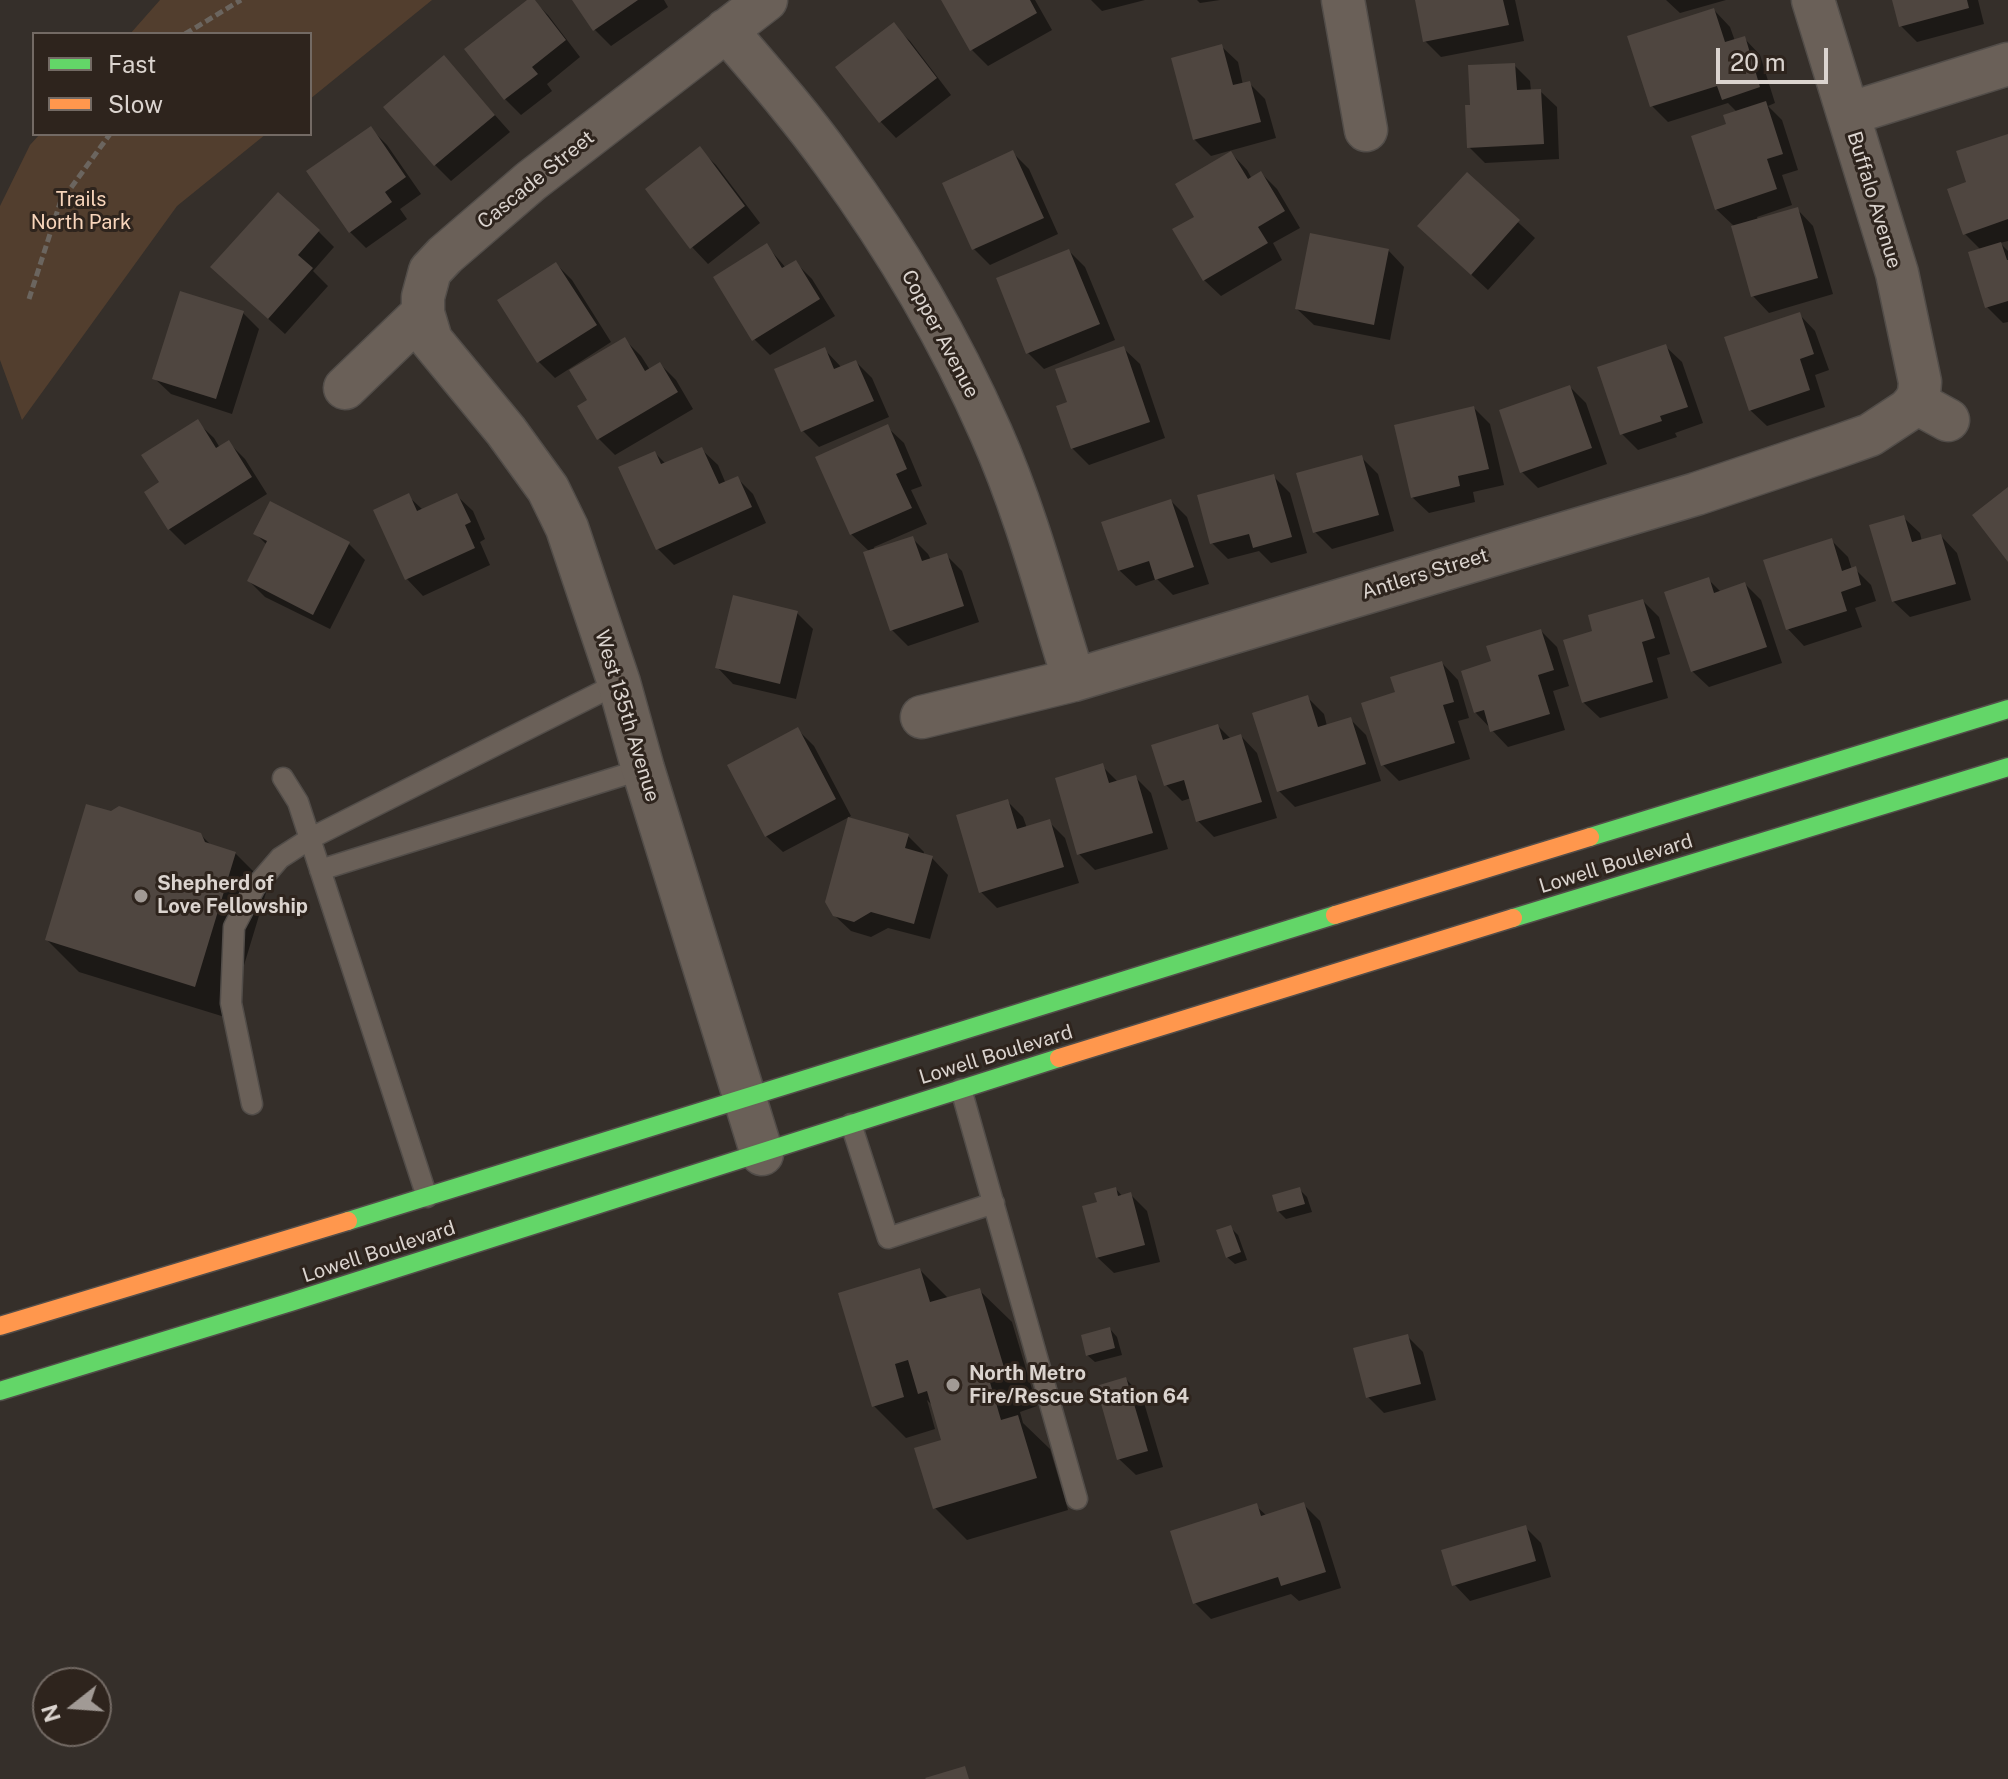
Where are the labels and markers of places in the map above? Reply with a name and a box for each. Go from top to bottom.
place label: Shepherd of Love Fellowship [157,872,308,919]
marker: Shepherd of Love Fellowship [132,887,150,905]
place label: North Metro Fire/Rescue Station 64 [969,1362,1189,1409]
marker: North Metro Fire/Rescue Station 64 [944,1376,962,1394]

